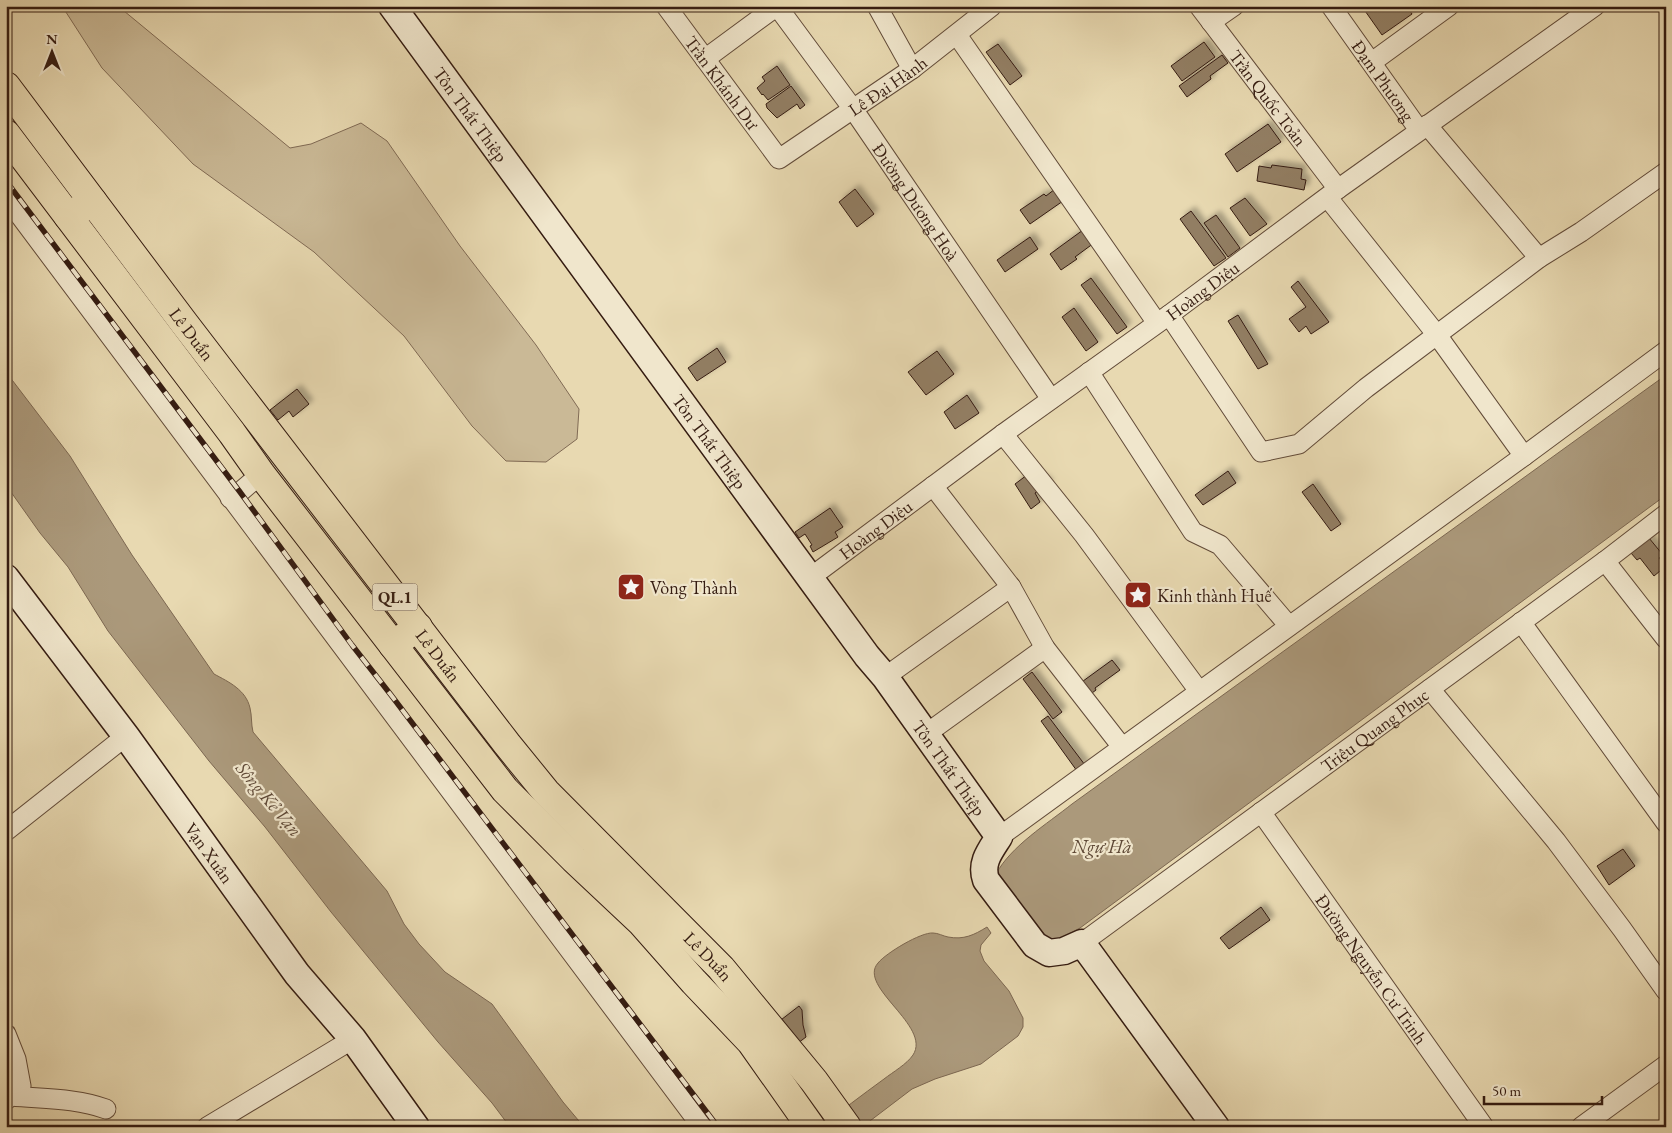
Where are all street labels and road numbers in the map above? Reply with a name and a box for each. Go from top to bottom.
street label: Trần Khánh Dư [680,31,765,135]
street label: Đạm Phương [1347,35,1420,125]
street label: Trần Quốc Toản [1225,45,1313,151]
street label: Lê Đại Hành [843,50,931,121]
street label: Tôn Thất Thiệp [429,62,513,166]
street label: Đường Dương Hoà [868,138,965,266]
street label: Hoàng Diệu [1161,255,1244,325]
street label: Lê Duẩn [165,303,220,365]
street label: Tôn Thất Thiệp [668,389,752,493]
street label: Hoàng Diệu [834,494,917,564]
road number: QL.1 [372,584,418,610]
street label: Lê Duẩn [411,624,467,687]
street label: Triệu Quang Phục [1316,682,1433,777]
street label: Tôn Thất Thiệp [908,715,991,820]
street label: Vạn Xuân [180,818,240,888]
street label: Đường Nguyễn Cư Trinh [1311,889,1433,1048]
street label: Lê Duẩn [679,926,739,986]

